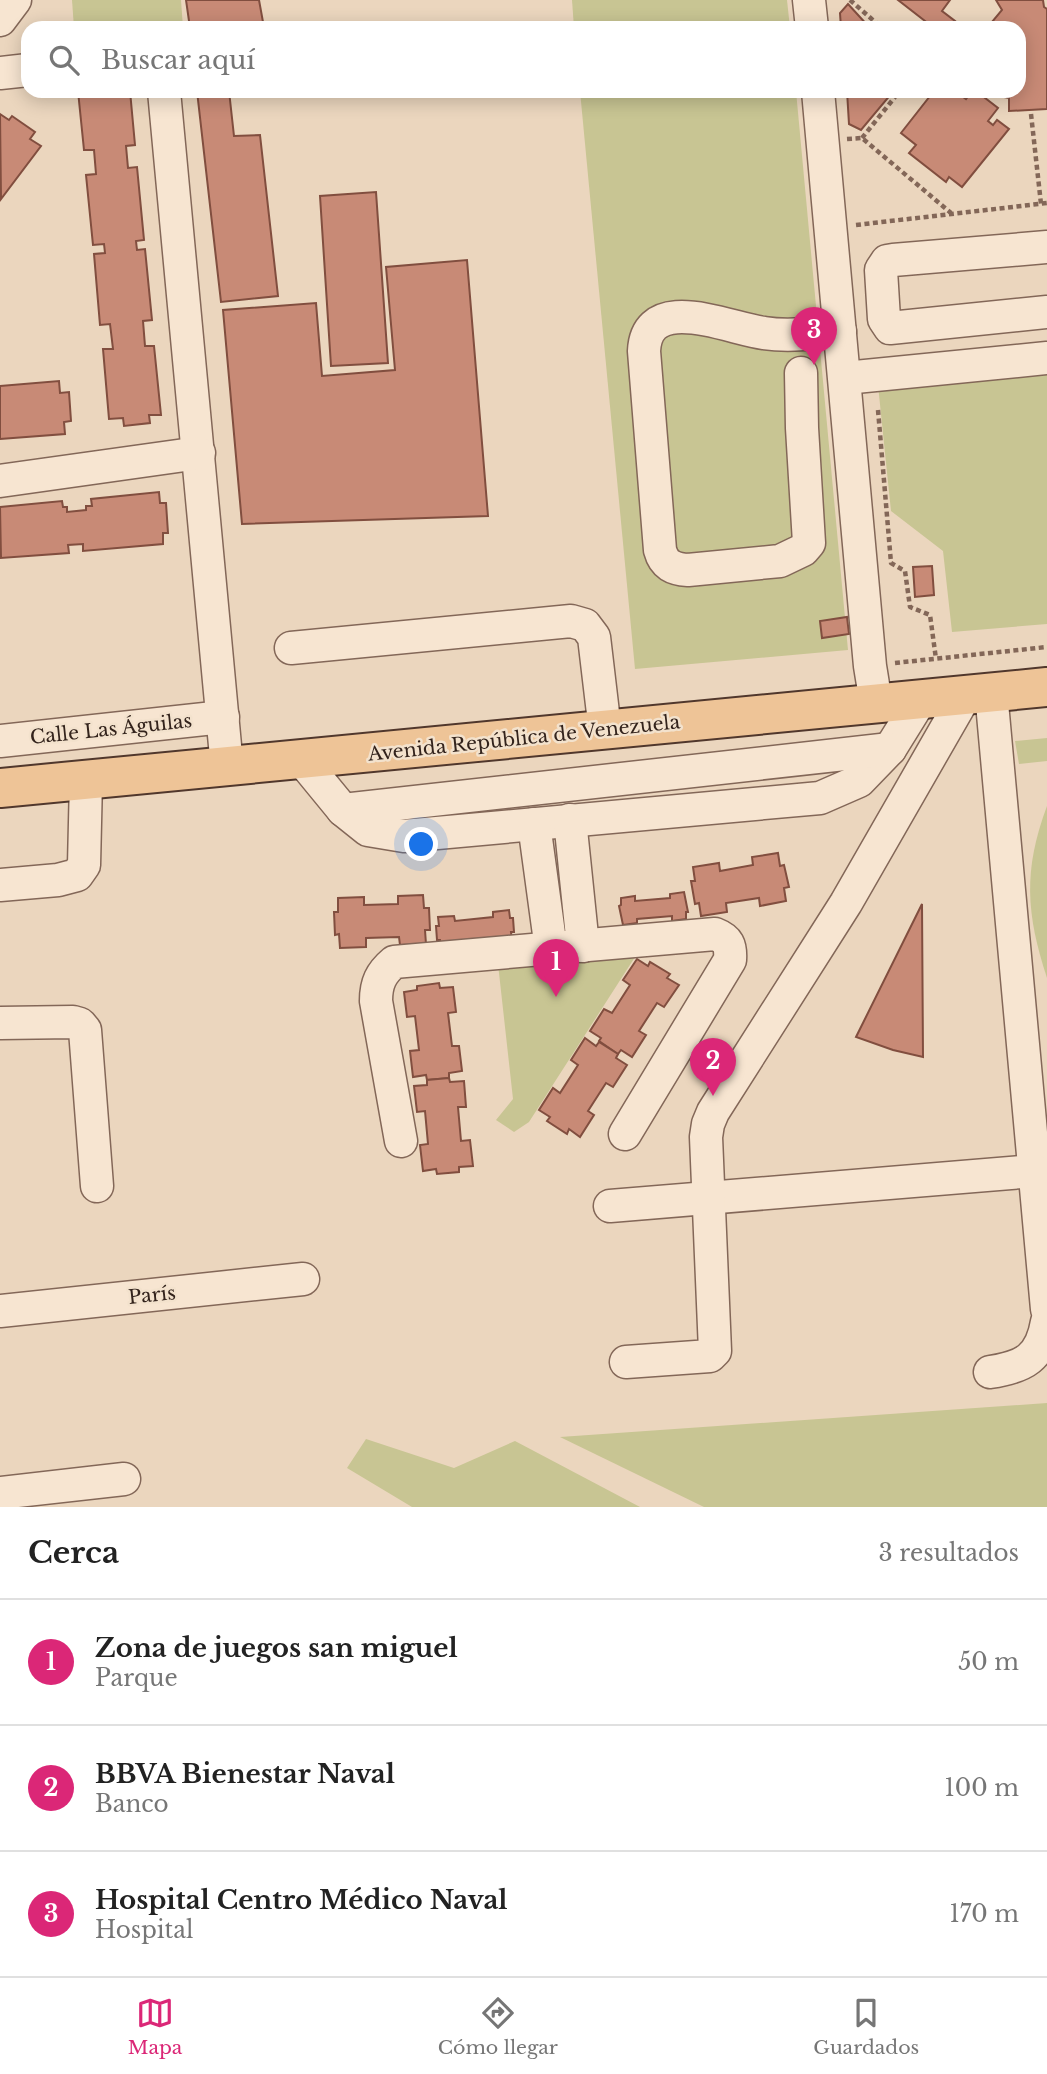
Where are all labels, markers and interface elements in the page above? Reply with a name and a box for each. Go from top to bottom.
search box [21,21,1026,98]
icon: search [45,41,83,79]
text: Buscar aquí [101,44,255,76]
pin: 3 [791,307,837,365]
street label: Calle Las Águilas [29,709,193,749]
street label: Avenida República de Venezuela [366,710,682,766]
your location [404,827,438,861]
pin: 1 [533,939,579,997]
pin: 2 [690,1038,736,1096]
street label: París [127,1281,177,1309]
text: Cerca [28,1534,119,1571]
text: 3 resultados [879,1539,1019,1567]
text: Zona de juegos san miguel [95,1632,458,1664]
text: 1 [46,1648,56,1676]
text: 50 m [958,1648,1019,1676]
text: Parque [95,1664,178,1692]
text: BBVA Bienestar Naval [95,1758,395,1790]
text: 2 [44,1774,58,1802]
text: 100 m [945,1774,1019,1802]
text: Banco [95,1790,169,1818]
text: Hospital Centro Médico Naval [95,1884,508,1916]
text: 3 [44,1900,58,1928]
text: 170 m [949,1900,1019,1928]
text: Hospital [95,1916,194,1944]
tab: Mapa [128,1994,182,2059]
tab: Cómo llegar [438,1994,558,2059]
tab: Guardados [813,1994,919,2059]

